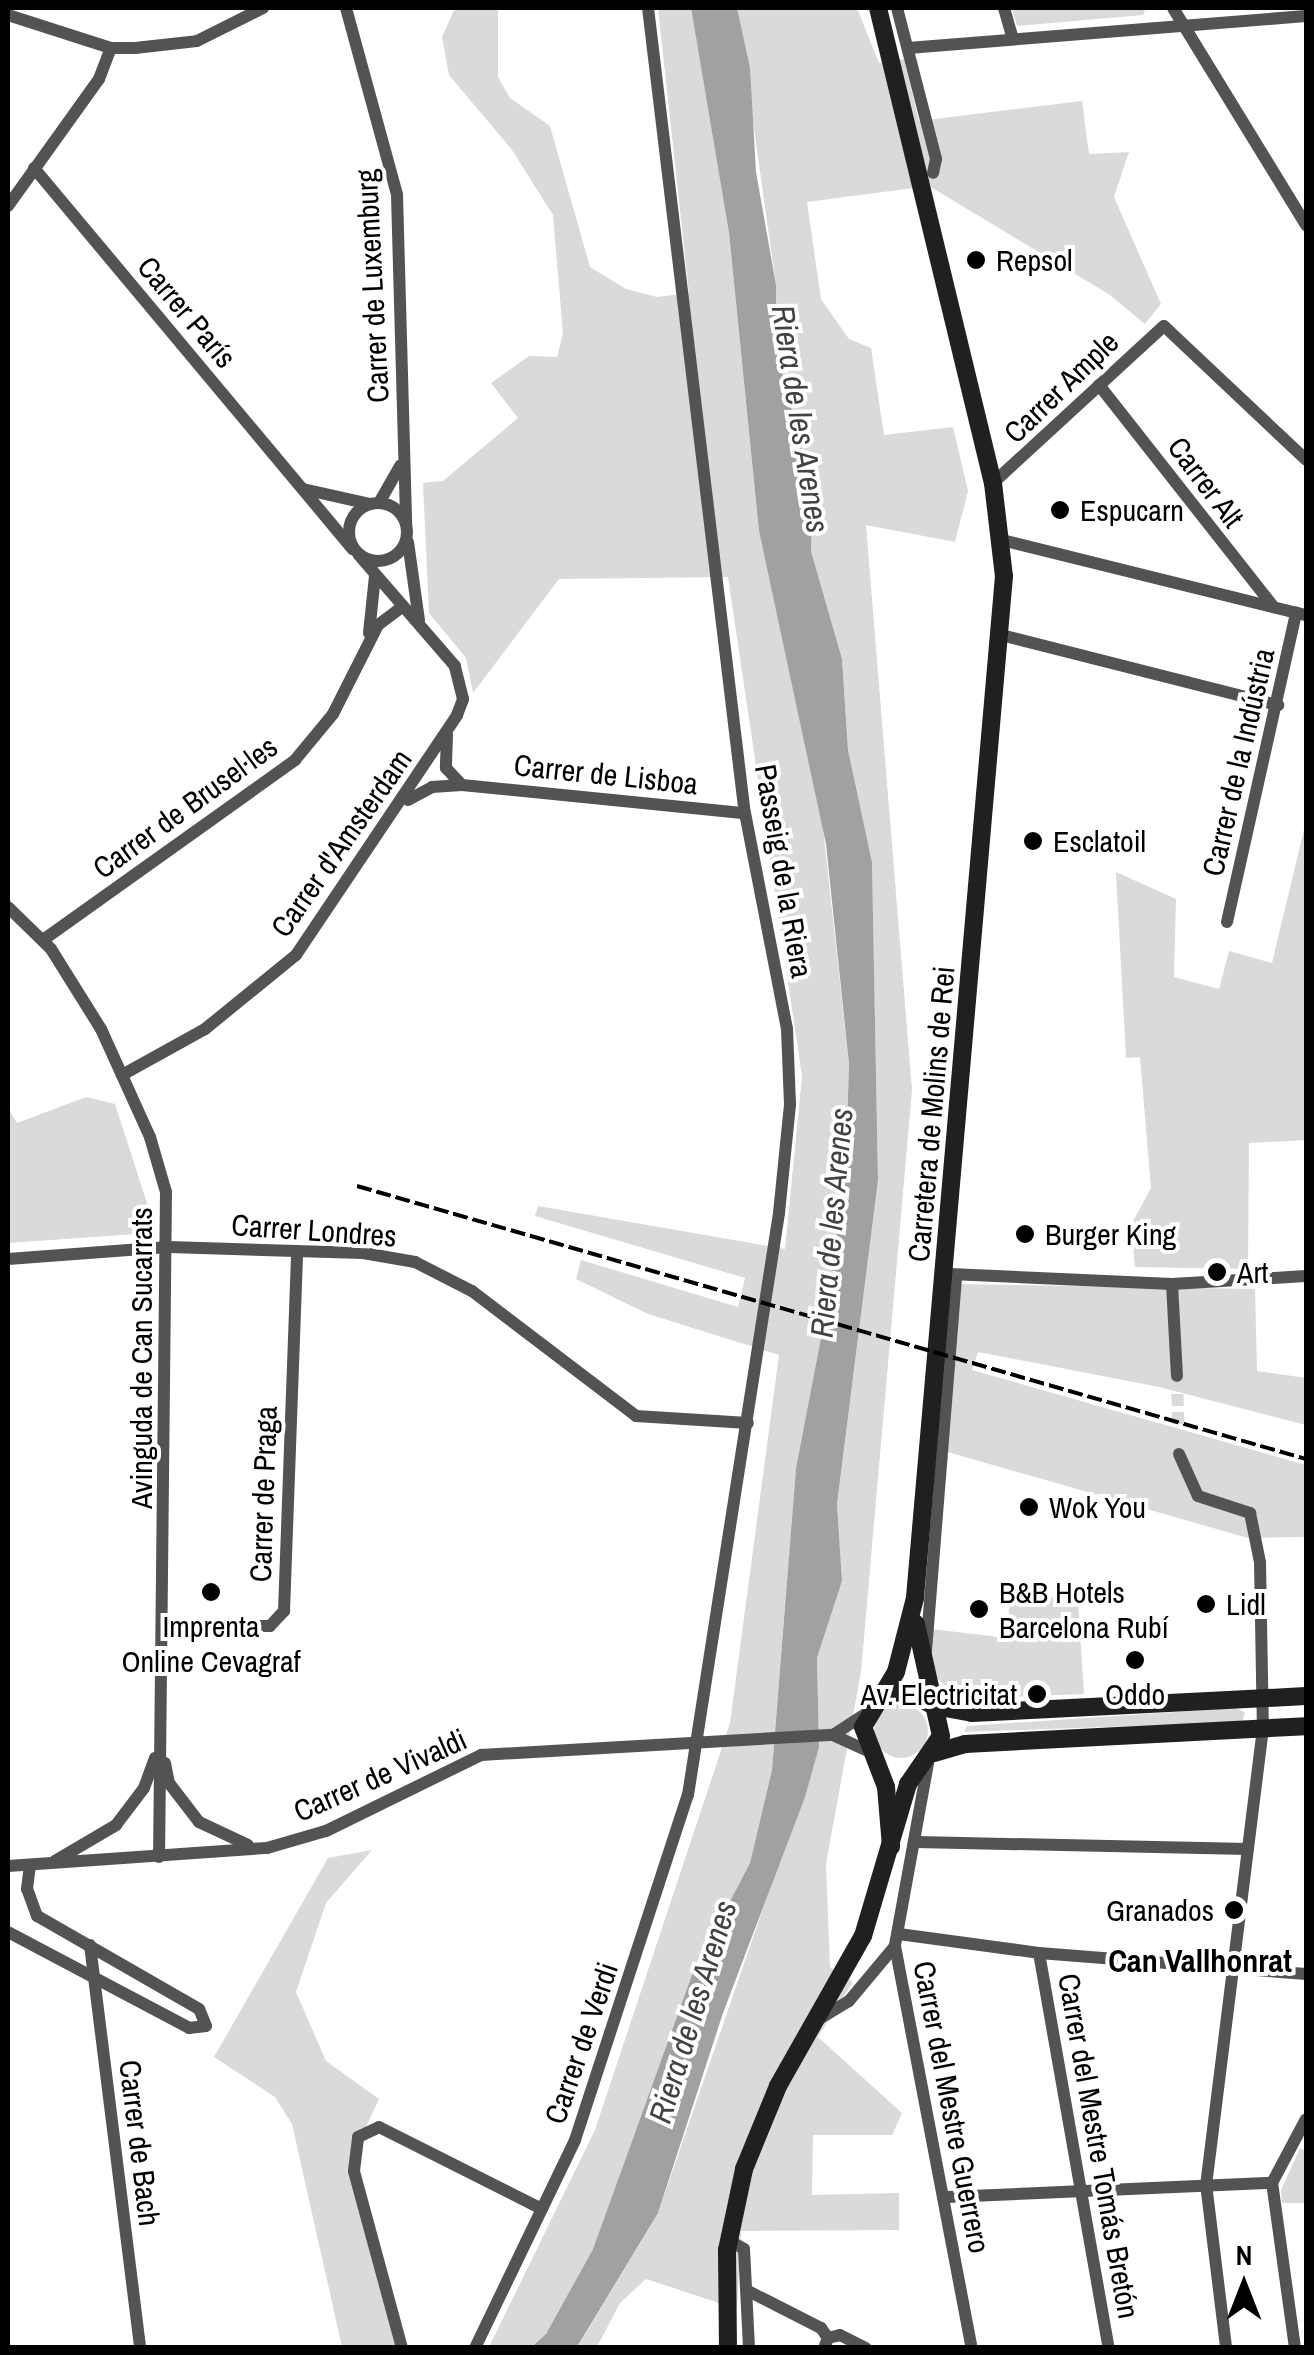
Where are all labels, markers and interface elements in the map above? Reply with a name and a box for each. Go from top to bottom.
street label: Carrer de Luxemburg [348,168,396,404]
place label: Repsol [996,242,1073,278]
street label: Carrer París [130,249,244,375]
marker: Repsol [965,249,987,271]
water label: Riera de les Arenes [763,301,837,537]
street label: Carrer Ample [996,323,1126,451]
street label: Carrer Alt [1160,429,1252,535]
place label: Espucarn [1080,492,1184,528]
marker: Espucarn [1049,499,1071,521]
street label: Carrer de la Indústria [1194,645,1282,879]
street label: Carrer de Brusel·les [86,728,284,886]
street label: Carrer d'Amsterdam [263,742,419,944]
street label: Carrer de Lisboa [512,746,700,802]
street label: Passeig de la Riera [748,761,820,981]
place label: Esclatoil [1053,823,1146,859]
marker: Esclatoil [1022,830,1044,852]
street label: Carretera de Molins de Rei [900,965,962,1263]
water label: Riera de les Arenes [803,1106,861,1340]
street label: Carrer Londres [230,1206,398,1254]
street label: Avinguda de Can Sucarrats [123,1207,159,1509]
place label: Burger King [1045,1216,1176,1252]
marker: Burger King [1014,1223,1036,1245]
place label: Art [1237,1254,1268,1290]
marker: Art [1206,1261,1228,1283]
street label: Carrer de Praga [242,1405,284,1583]
place label: Wok You [1049,1489,1146,1525]
marker: Wok You [1018,1496,1040,1518]
place label: B&B Hotels Barcelona Rubí [999,1574,1169,1644]
marker: Imprenta Online Cevagraf [200,1581,222,1603]
place label: Lidl [1226,1586,1266,1622]
marker: Lidl [1195,1593,1217,1615]
marker: B&B Hotels Barcelona Rubí [968,1598,990,1620]
place label: Imprenta Online Cevagraf [121,1608,301,1678]
marker: Oddo [1124,1649,1146,1671]
place label: Av. Electricitat [861,1676,1017,1712]
place label: Oddo [1105,1676,1165,1712]
marker: Av. Electricitat [1026,1683,1048,1705]
street label: Carrer de Vivaldi [288,1721,472,1829]
place label: Granados [1106,1892,1214,1928]
water label: Riera de les Arenes [641,1896,745,2128]
marker: Granados [1223,1899,1245,1921]
district label: Can Vallhonrat [1108,1942,1292,1980]
street label: Carrer de Verdi [537,1958,625,2128]
street label: Carrer del Mestre Guerrero [906,1958,998,2256]
street label: Carrer del Mestre Tomás Bretón [1051,1971,1147,2321]
street label: Carrer de Bach [112,2058,168,2228]
north arrow [1194,2235,1294,2335]
text: N [1236,2236,1252,2274]

